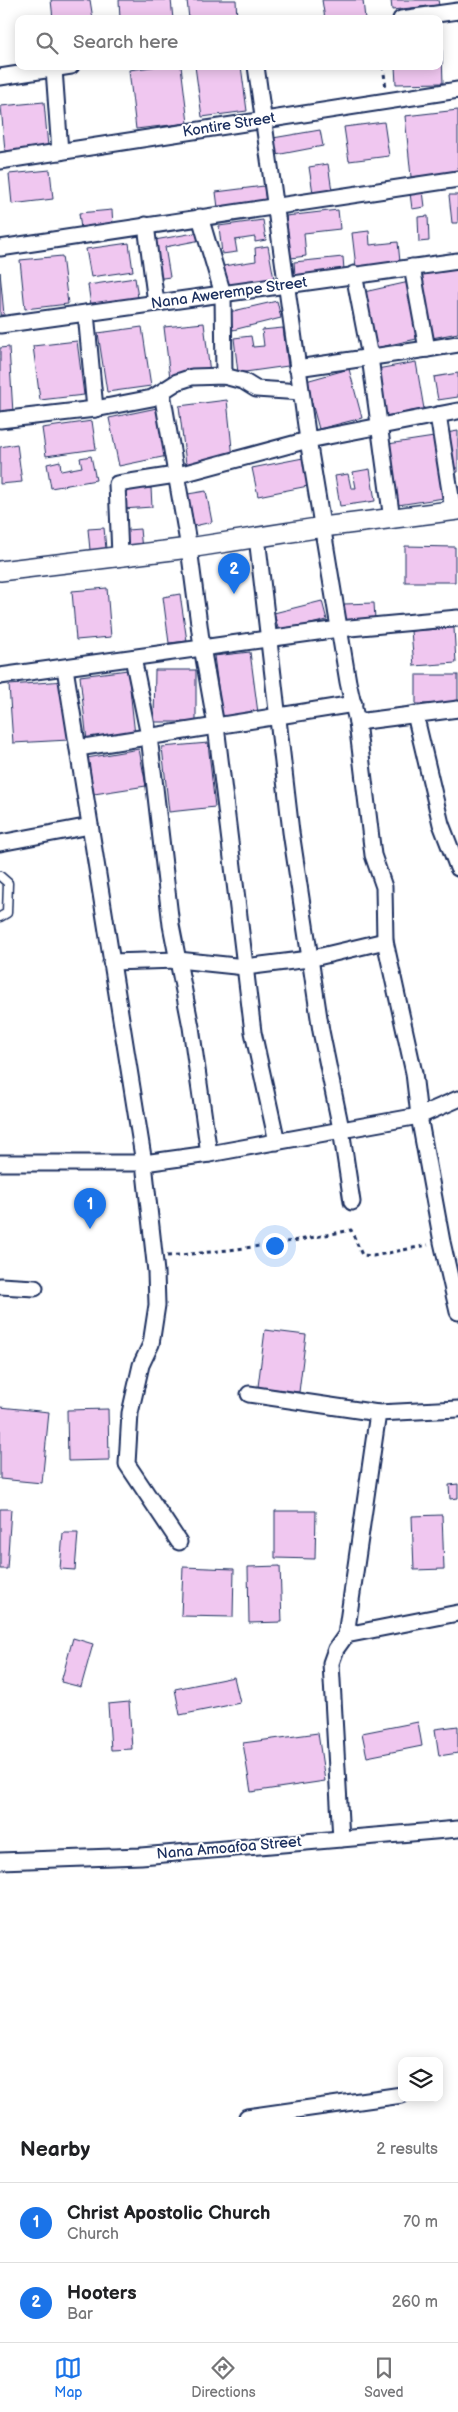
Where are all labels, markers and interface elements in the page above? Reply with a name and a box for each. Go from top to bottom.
search box [15,15,443,70]
icon: search [33,29,61,57]
text: Search here [73,31,178,54]
street label: Kontire Street [181,108,277,142]
street label: Nana Awerempe Street [150,273,309,313]
pin: 2 [218,553,250,594]
pin: 1 [74,1188,106,1229]
your location [262,1233,288,1259]
street label: Nana Amoafoa Street [156,1832,303,1864]
map controls [398,2057,443,2102]
button: layers [398,2057,443,2102]
text: Nearby [20,2137,90,2162]
text: 2 results [376,2140,438,2159]
text: Christ Apostolic Church [67,2202,270,2225]
text: 1 [33,2213,39,2232]
text: 70 m [403,2213,438,2232]
text: Church [67,2225,119,2244]
text: Hooters [67,2282,137,2305]
text: 2 [31,2293,41,2312]
text: 260 m [392,2293,438,2312]
text: Bar [67,2305,93,2324]
tab: Map [54,2354,83,2401]
tab: Directions [191,2354,256,2401]
tab: Saved [364,2354,404,2401]

